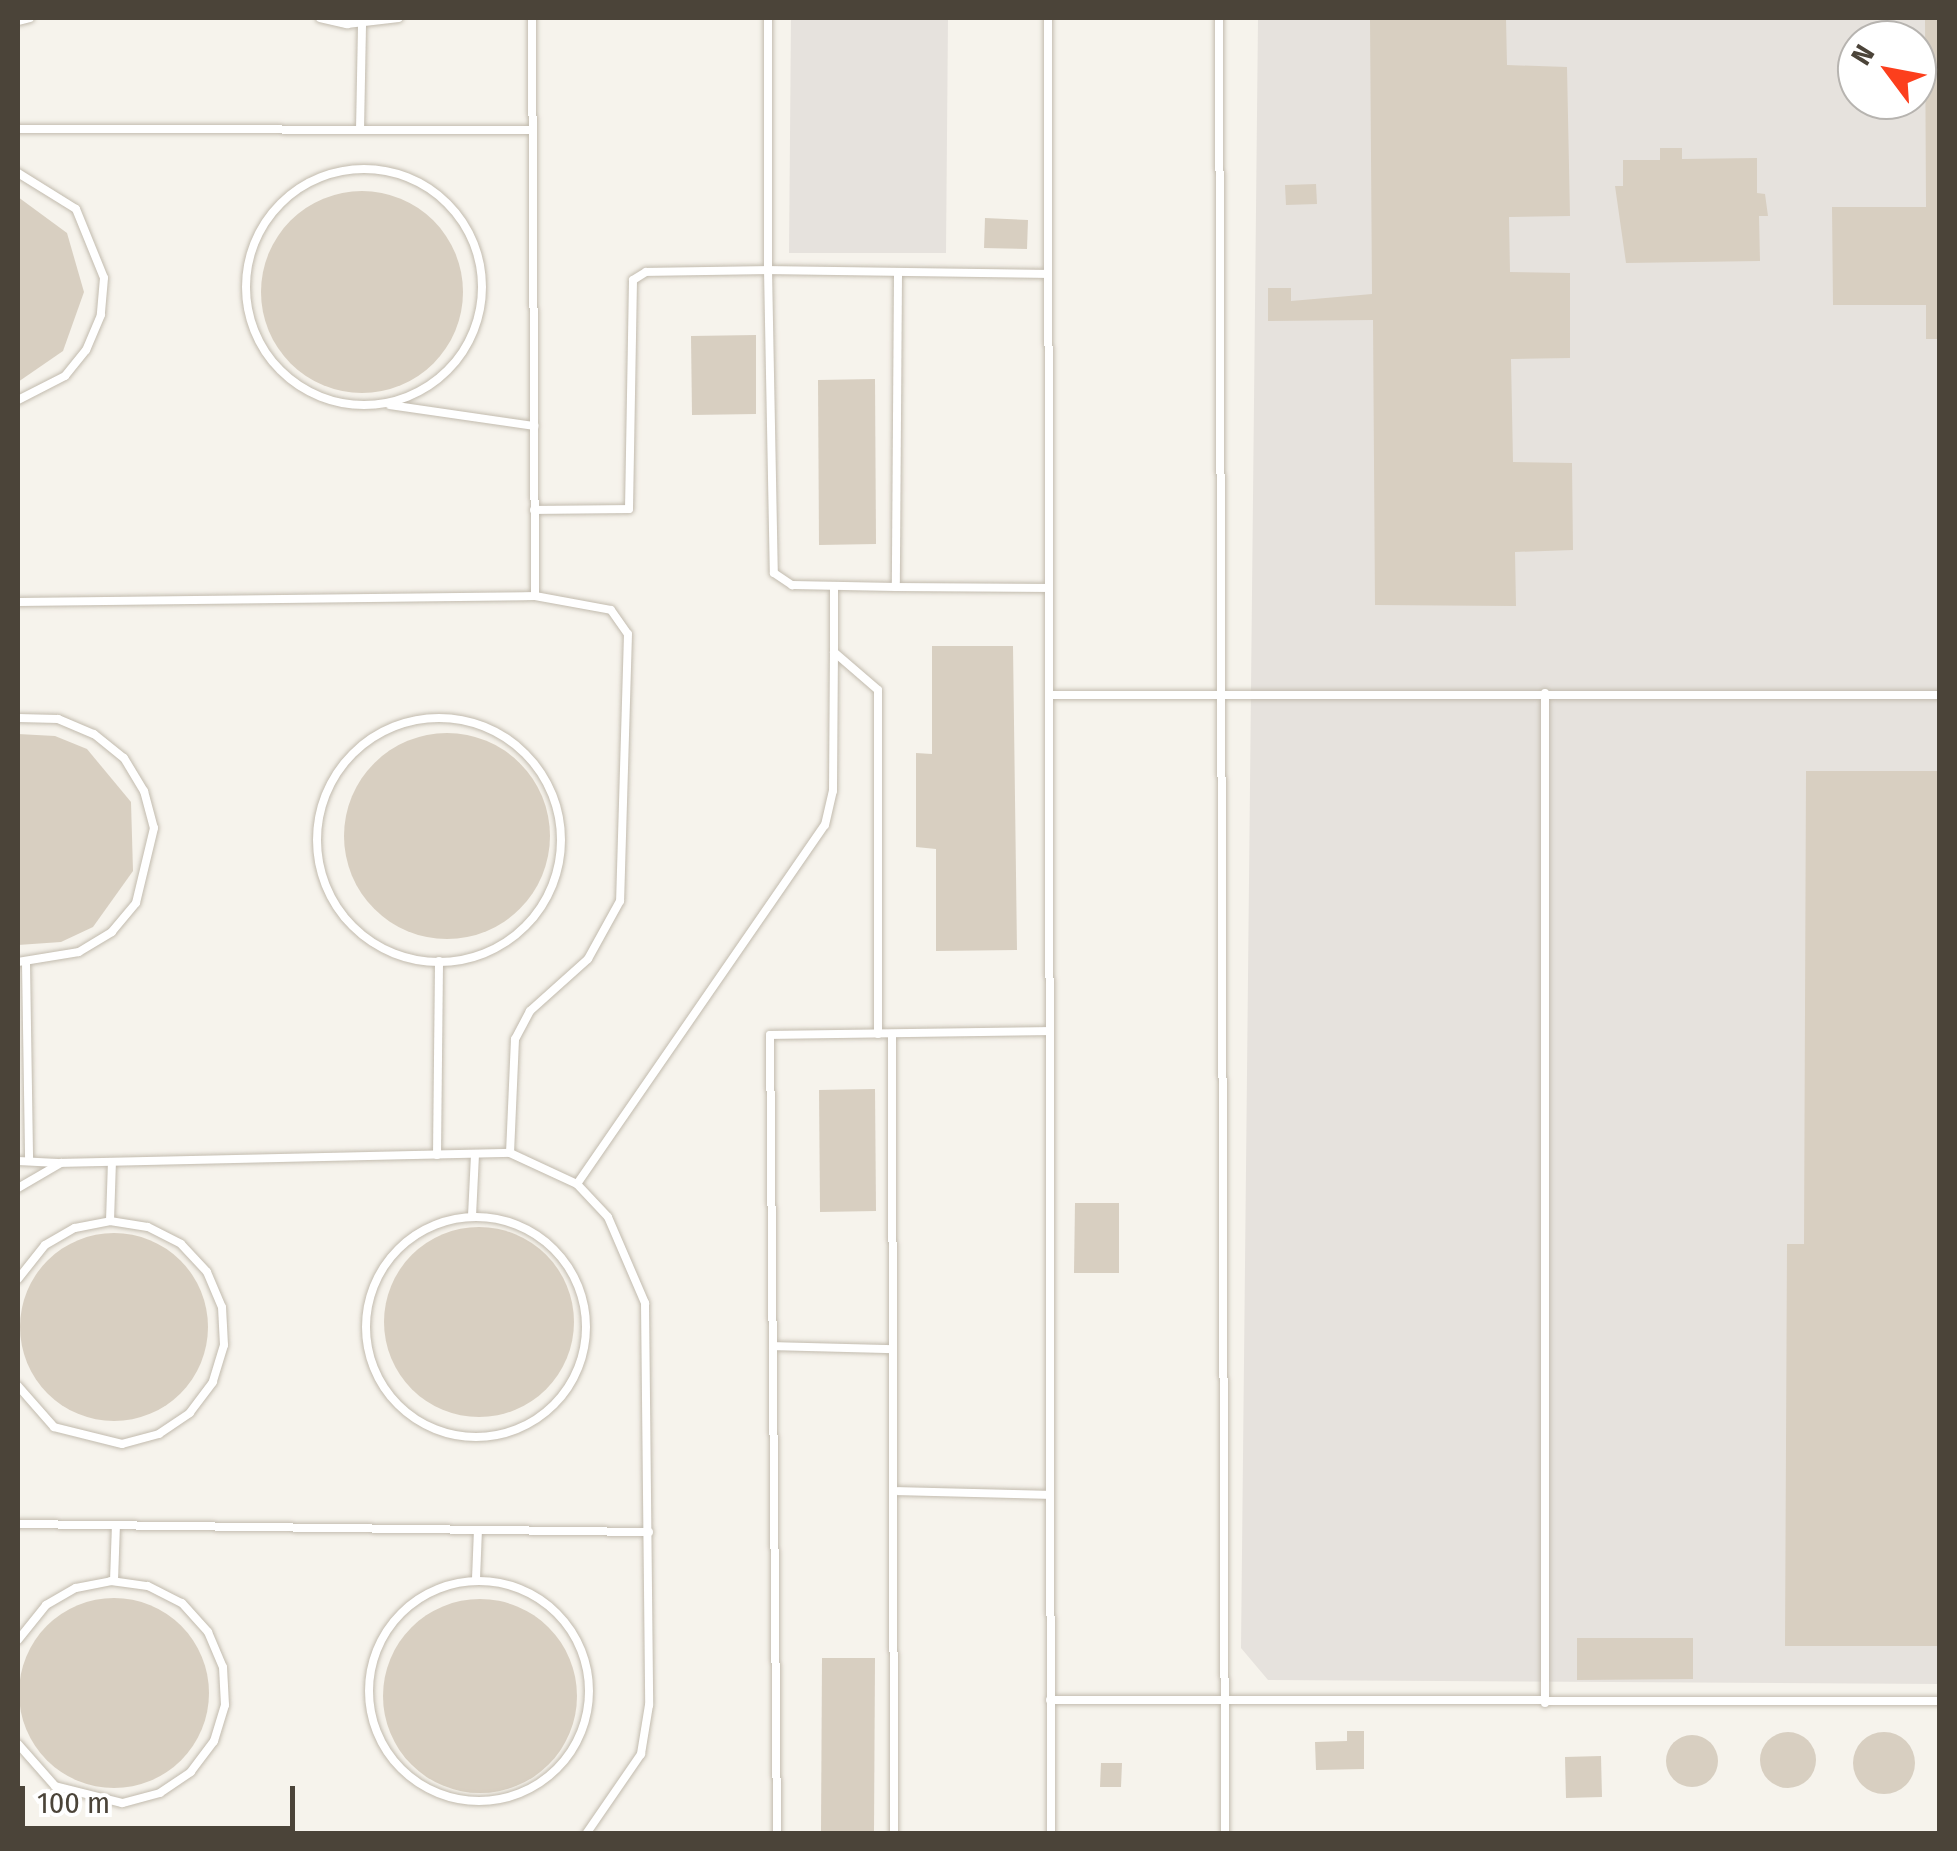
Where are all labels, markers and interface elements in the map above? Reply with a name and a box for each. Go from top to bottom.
north arrow [1837,20,1937,120]
text: N [1844,39,1881,71]
scale bar [25,1766,300,1828]
text: 100 m [37,1785,110,1821]

